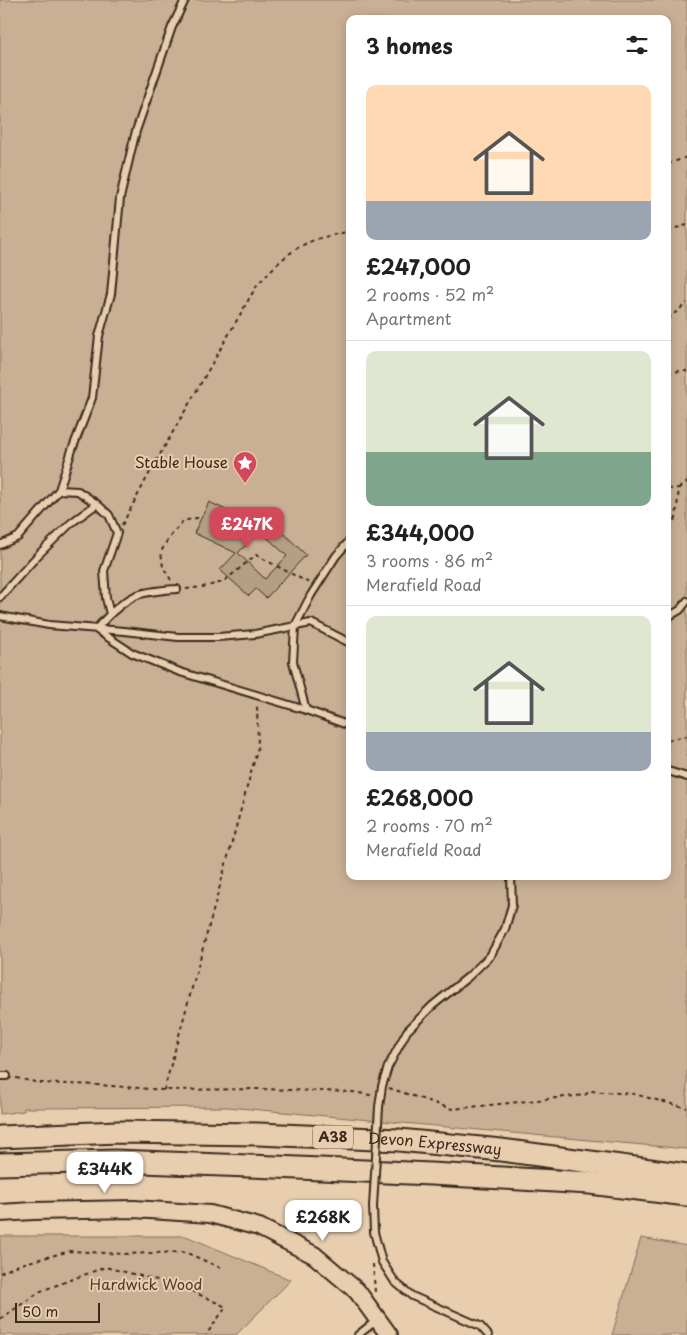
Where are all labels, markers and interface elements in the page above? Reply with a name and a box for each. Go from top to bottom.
text: 3 homes [366,29,453,61]
icon: filters [623,31,651,59]
icon: home [464,118,554,208]
text: £247,000 [366,250,471,282]
text: 2 rooms · 52 m² [366,282,494,306]
text: Apartment [366,306,451,330]
icon: home [464,383,554,473]
place label: Stable House [135,450,228,473]
place icon: Stable House [232,450,258,484]
pin: £247K [212,506,282,549]
text: £247K [221,511,273,535]
text: £344,000 [366,516,474,548]
text: 3 rooms · 86 m² [366,548,493,572]
text: Merafield Road [366,572,482,596]
icon: home [464,648,554,738]
text: £268,000 [366,781,473,813]
text: 2 rooms · 70 m² [366,813,493,837]
text: Merafield Road [366,837,482,861]
road number: A38 [313,1126,353,1148]
street label: Devon Expressway [367,1126,503,1160]
pin: £344K [70,1152,140,1194]
text: £344K [77,1156,133,1180]
pin: £268K [288,1200,358,1242]
text: £268K [296,1204,350,1228]
park label: Hardwick Wood [90,1272,202,1295]
scale bar [15,1300,100,1323]
text: 50 m [22,1301,58,1322]

